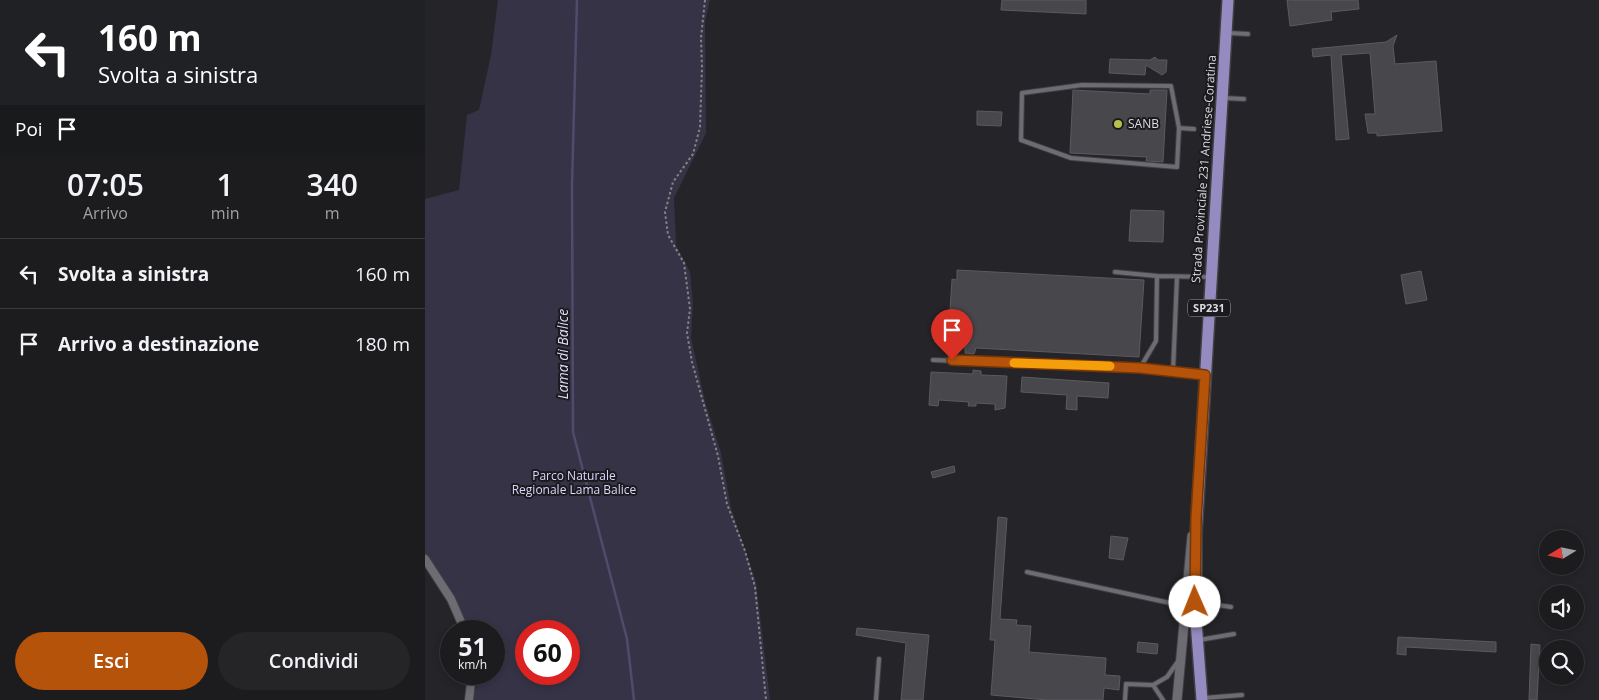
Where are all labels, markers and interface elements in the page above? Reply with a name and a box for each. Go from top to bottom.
text: 160 m [98,14,202,61]
icon: left [15,20,80,85]
street label: Strada Provinciale 231 Andriese-Coratina [1187,55,1220,283]
text: Svolta a sinistra [98,59,258,89]
icon: arrive [53,115,81,143]
place label: SANB [1128,115,1159,132]
text: Poi [15,116,43,142]
marker: SANB [1112,118,1124,130]
text: 07:05 [67,164,144,205]
text: 1 [217,164,234,205]
text: 340 [307,164,358,205]
text: Arrivo [83,202,128,224]
text: min [211,202,240,224]
text: m [325,202,340,224]
icon: left [15,260,43,288]
text: Svolta a sinistra [58,261,209,287]
text: 160 m [355,261,410,287]
road number: SP231 [1188,300,1230,316]
water label: Lama di Balice [553,309,572,399]
pin [931,309,973,360]
icon: arrive [938,316,966,344]
icon: arrive [15,330,43,358]
text: Arrivo a destinazione [58,331,259,357]
text: 180 m [355,331,410,357]
park label: Parco Naturale Regionale Lama Balice [512,467,637,498]
north arrow [1539,530,1584,575]
map controls [1539,530,1584,685]
position arrow [1168,575,1220,627]
button: sound [1539,585,1584,630]
speed limit sign: 60 [515,620,580,685]
text: 51 [458,629,487,663]
button: Esci [15,632,208,690]
button: Condividi [218,632,410,690]
button: search [1539,640,1584,685]
text: km/h [458,656,487,673]

